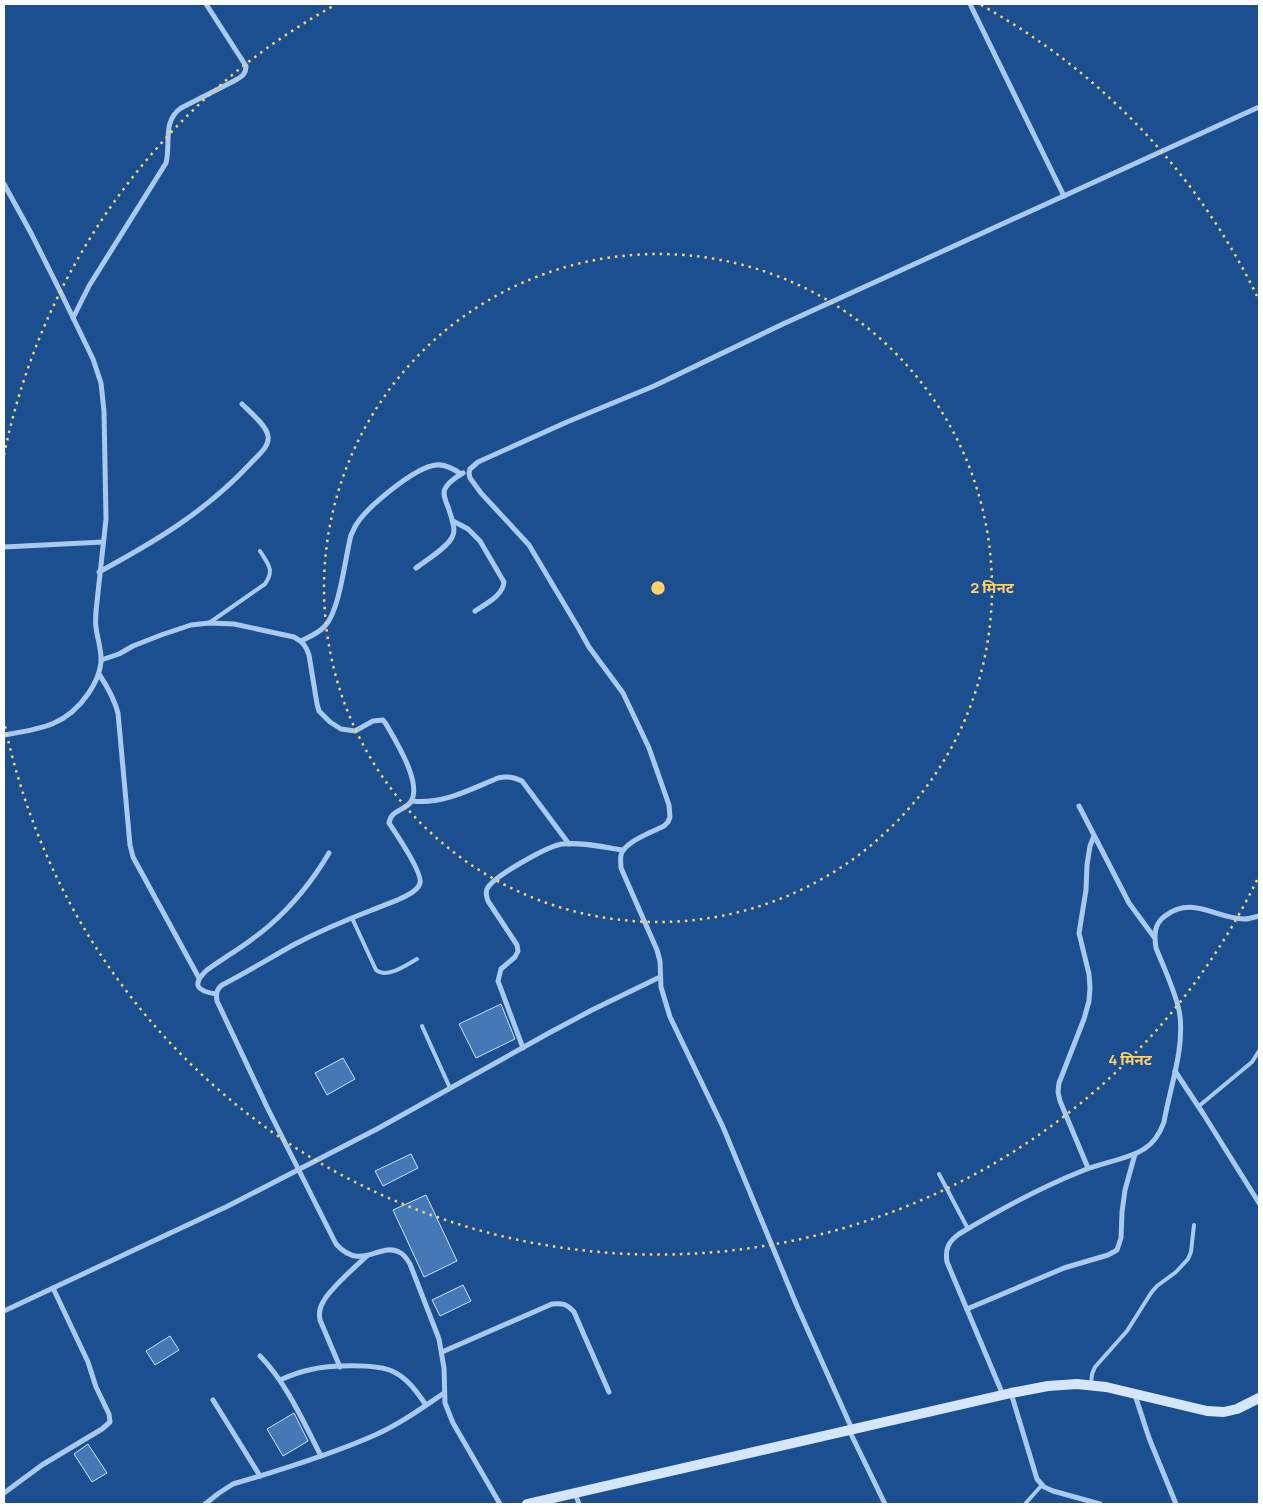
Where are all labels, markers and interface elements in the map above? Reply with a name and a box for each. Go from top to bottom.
text: 2 मिनट [970,577,1015,598]
centre of rings [649,579,667,597]
text: 4 मिनट [1108,1049,1153,1070]

